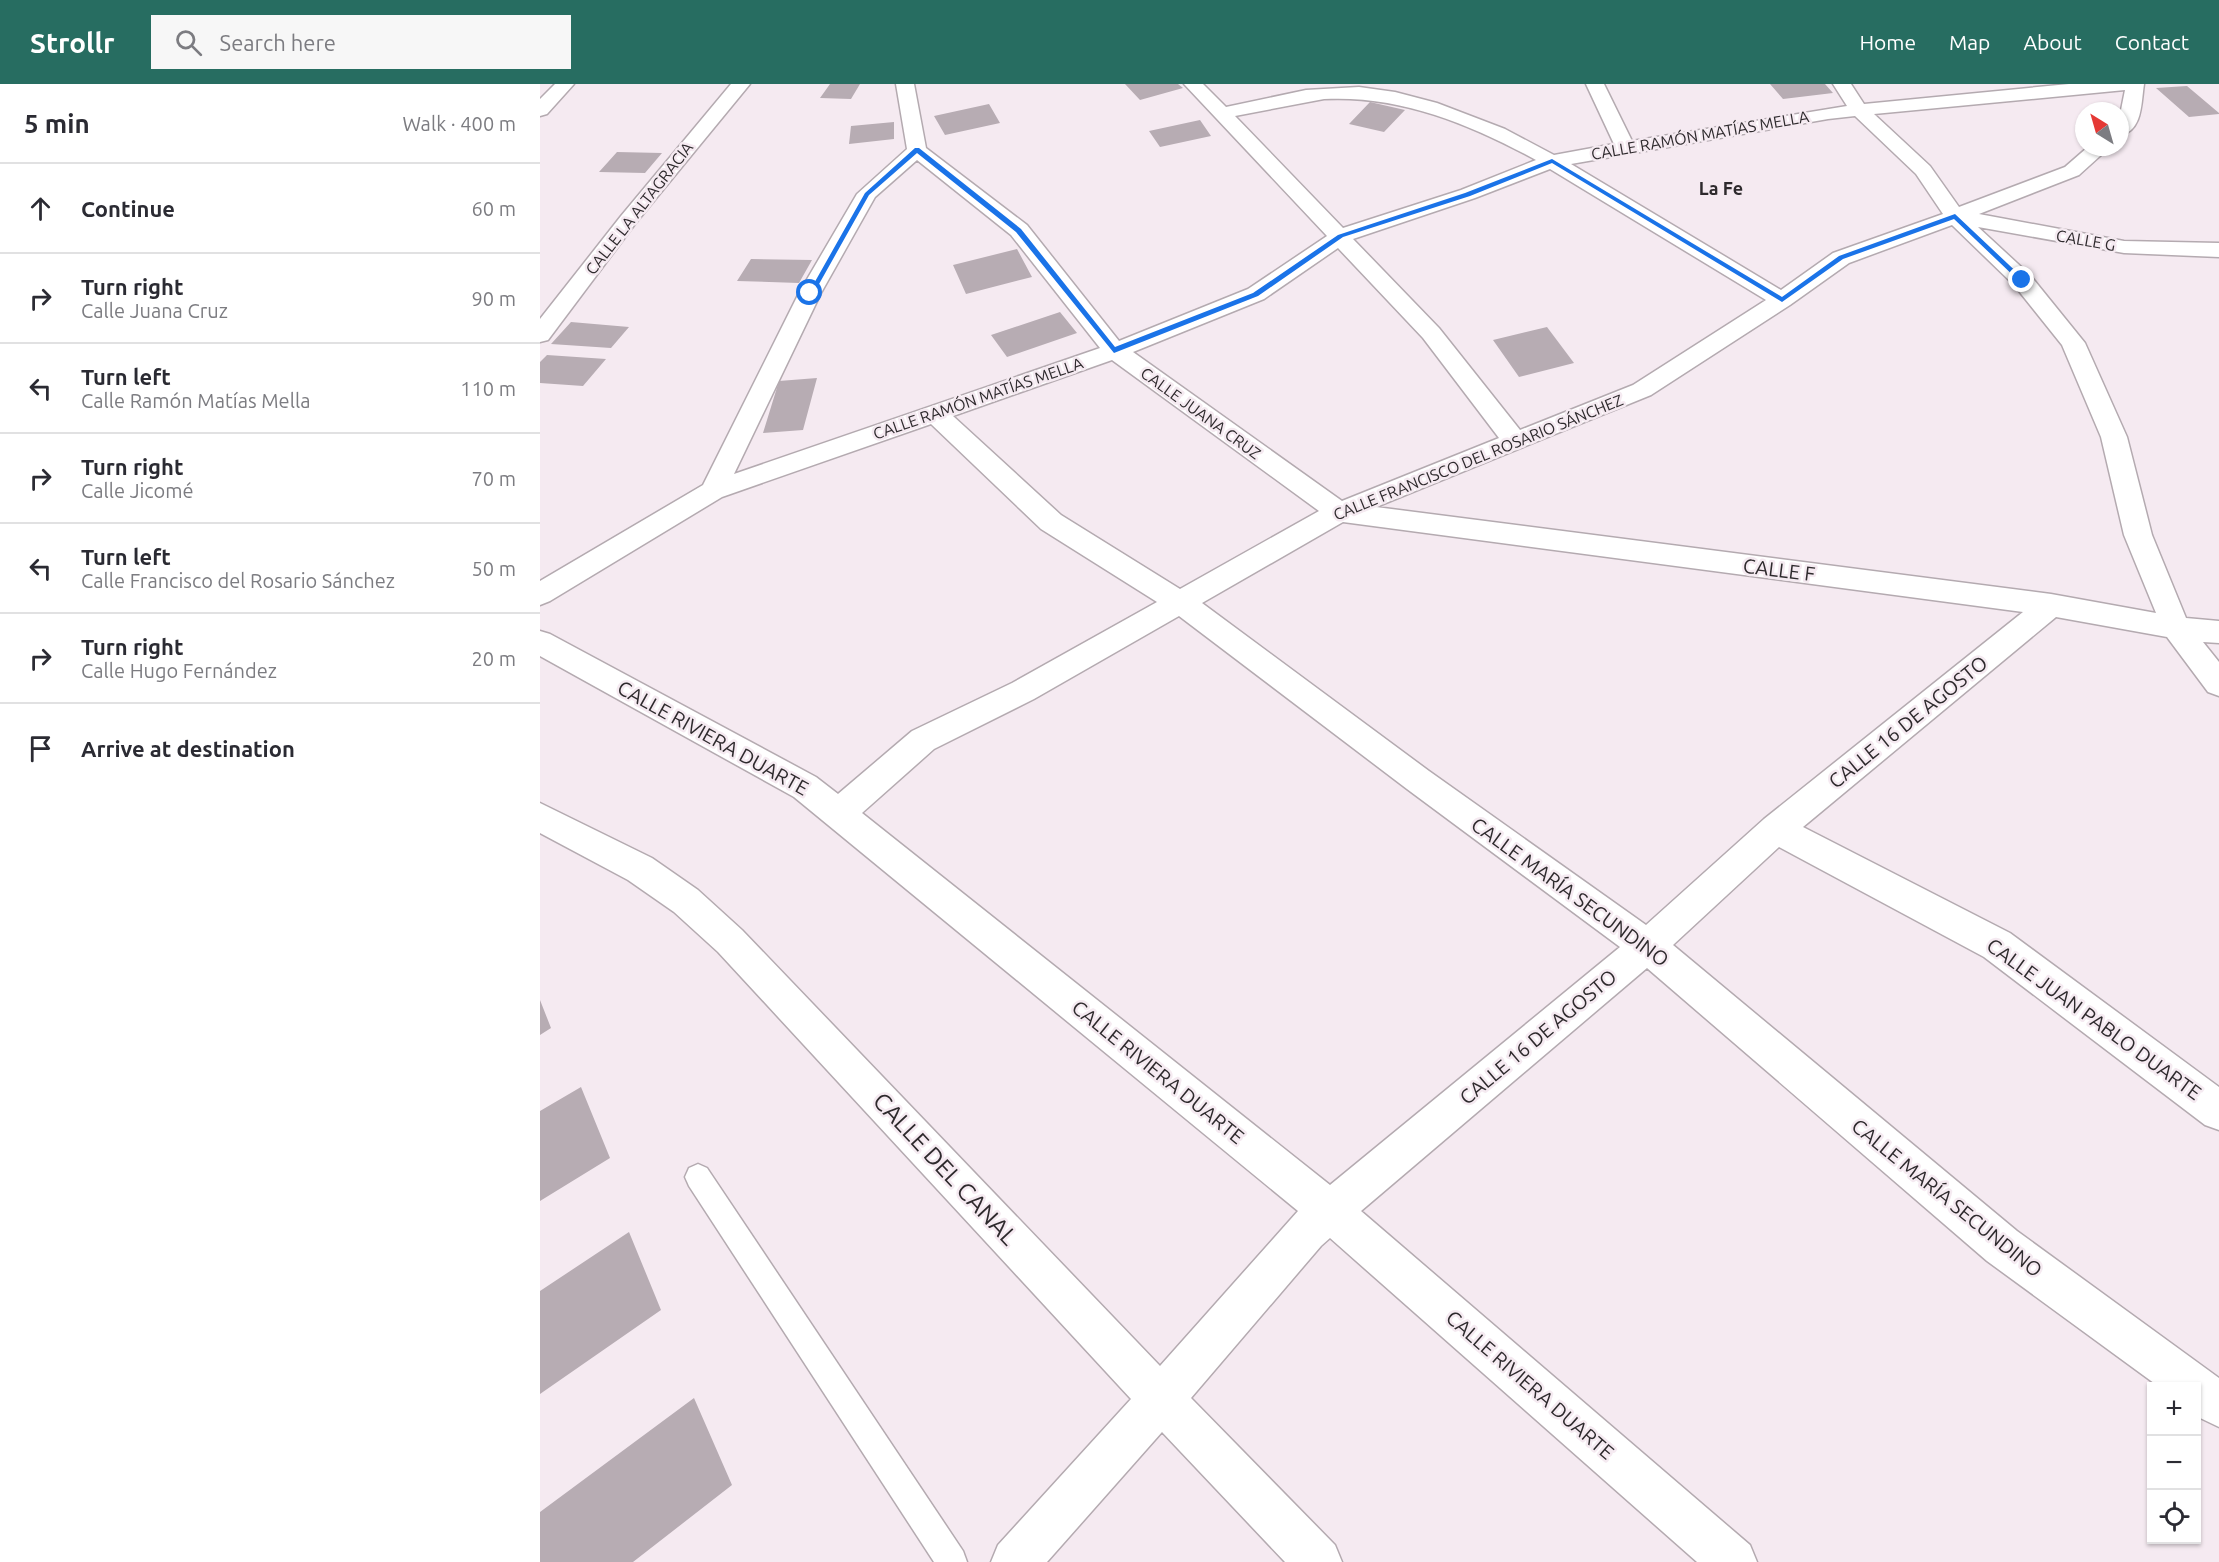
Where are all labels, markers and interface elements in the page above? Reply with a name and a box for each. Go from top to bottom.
search box [151,15,571,69]
icon: search [172,26,205,59]
text: Strollr [30,27,115,58]
text: Search here [220,30,336,55]
text: Home [1859,30,1916,54]
text: Map [1949,30,1990,54]
text: About [2023,30,2082,54]
text: Contact [2115,30,2189,54]
north arrow [2075,102,2129,156]
street label: CALLE RAMÓN MATÍAS MELLA [1589,105,1811,163]
text: 5 min [24,109,90,138]
text: Walk · 400 m [403,112,516,135]
street label: CALLE LA ALTAGRACIA [582,138,697,278]
district label: La Fe [1699,178,1743,198]
icon: ahead [24,192,57,225]
text: Continue [81,196,175,221]
text: 60 m [472,197,516,220]
street label: CALLE G [2055,226,2117,254]
route end [2008,266,2034,292]
text: Turn right [81,274,183,299]
route start [796,279,822,305]
icon: right [24,282,57,315]
text: 90 m [472,287,516,310]
text: Calle Juana Cruz [81,299,228,322]
street label: CALLE RAMÓN MATÍAS MELLA [870,351,1086,442]
street label: CALLE JUANA CRUZ [1137,363,1265,463]
text: Turn left [81,364,171,389]
icon: left [24,372,57,405]
text: 110 m [460,377,516,400]
text: Calle Ramón Matías Mella [81,389,310,412]
street label: CALLE FRANCISCO DEL ROSARIO SÁNCHEZ [1330,389,1625,524]
text: Turn right [81,454,183,479]
icon: right [24,462,57,495]
text: 70 m [472,467,516,490]
text: Calle Jicomé [81,479,194,502]
text: Turn left [81,544,171,569]
icon: left [24,552,57,585]
street label: CALLE F [1742,554,1816,585]
text: 50 m [472,557,516,580]
text: Calle Francisco del Rosario Sánchez [81,569,395,592]
text: Turn right [81,634,183,659]
icon: right [24,642,57,675]
text: 20 m [472,647,516,670]
street label: CALLE 16 DE AGOSTO [1824,651,1992,793]
text: Calle Hugo Fernández [81,659,277,682]
street label: CALLE RIVIERA DUARTE [614,675,813,800]
icon: arrive [24,732,57,765]
text: Arrive at destination [81,736,295,761]
street label: CALLE MARÍA SECUNDINO [1467,812,1673,971]
street label: CALLE JUAN PABLO DUARTE [1983,933,2206,1104]
street label: CALLE 16 DE AGOSTO [1455,964,1621,1109]
street label: CALLE RIVIERA DUARTE [1068,995,1249,1148]
street label: CALLE DEL CANAL [868,1087,1023,1250]
street label: CALLE MARÍA SECUNDINO [1848,1114,2047,1281]
street label: CALLE RIVIERA DUARTE [1442,1306,1619,1464]
map controls [2147,1382,2201,1544]
button: + [2147,1382,2201,1436]
button: − [2147,1436,2201,1490]
button: locate [2147,1490,2201,1544]

